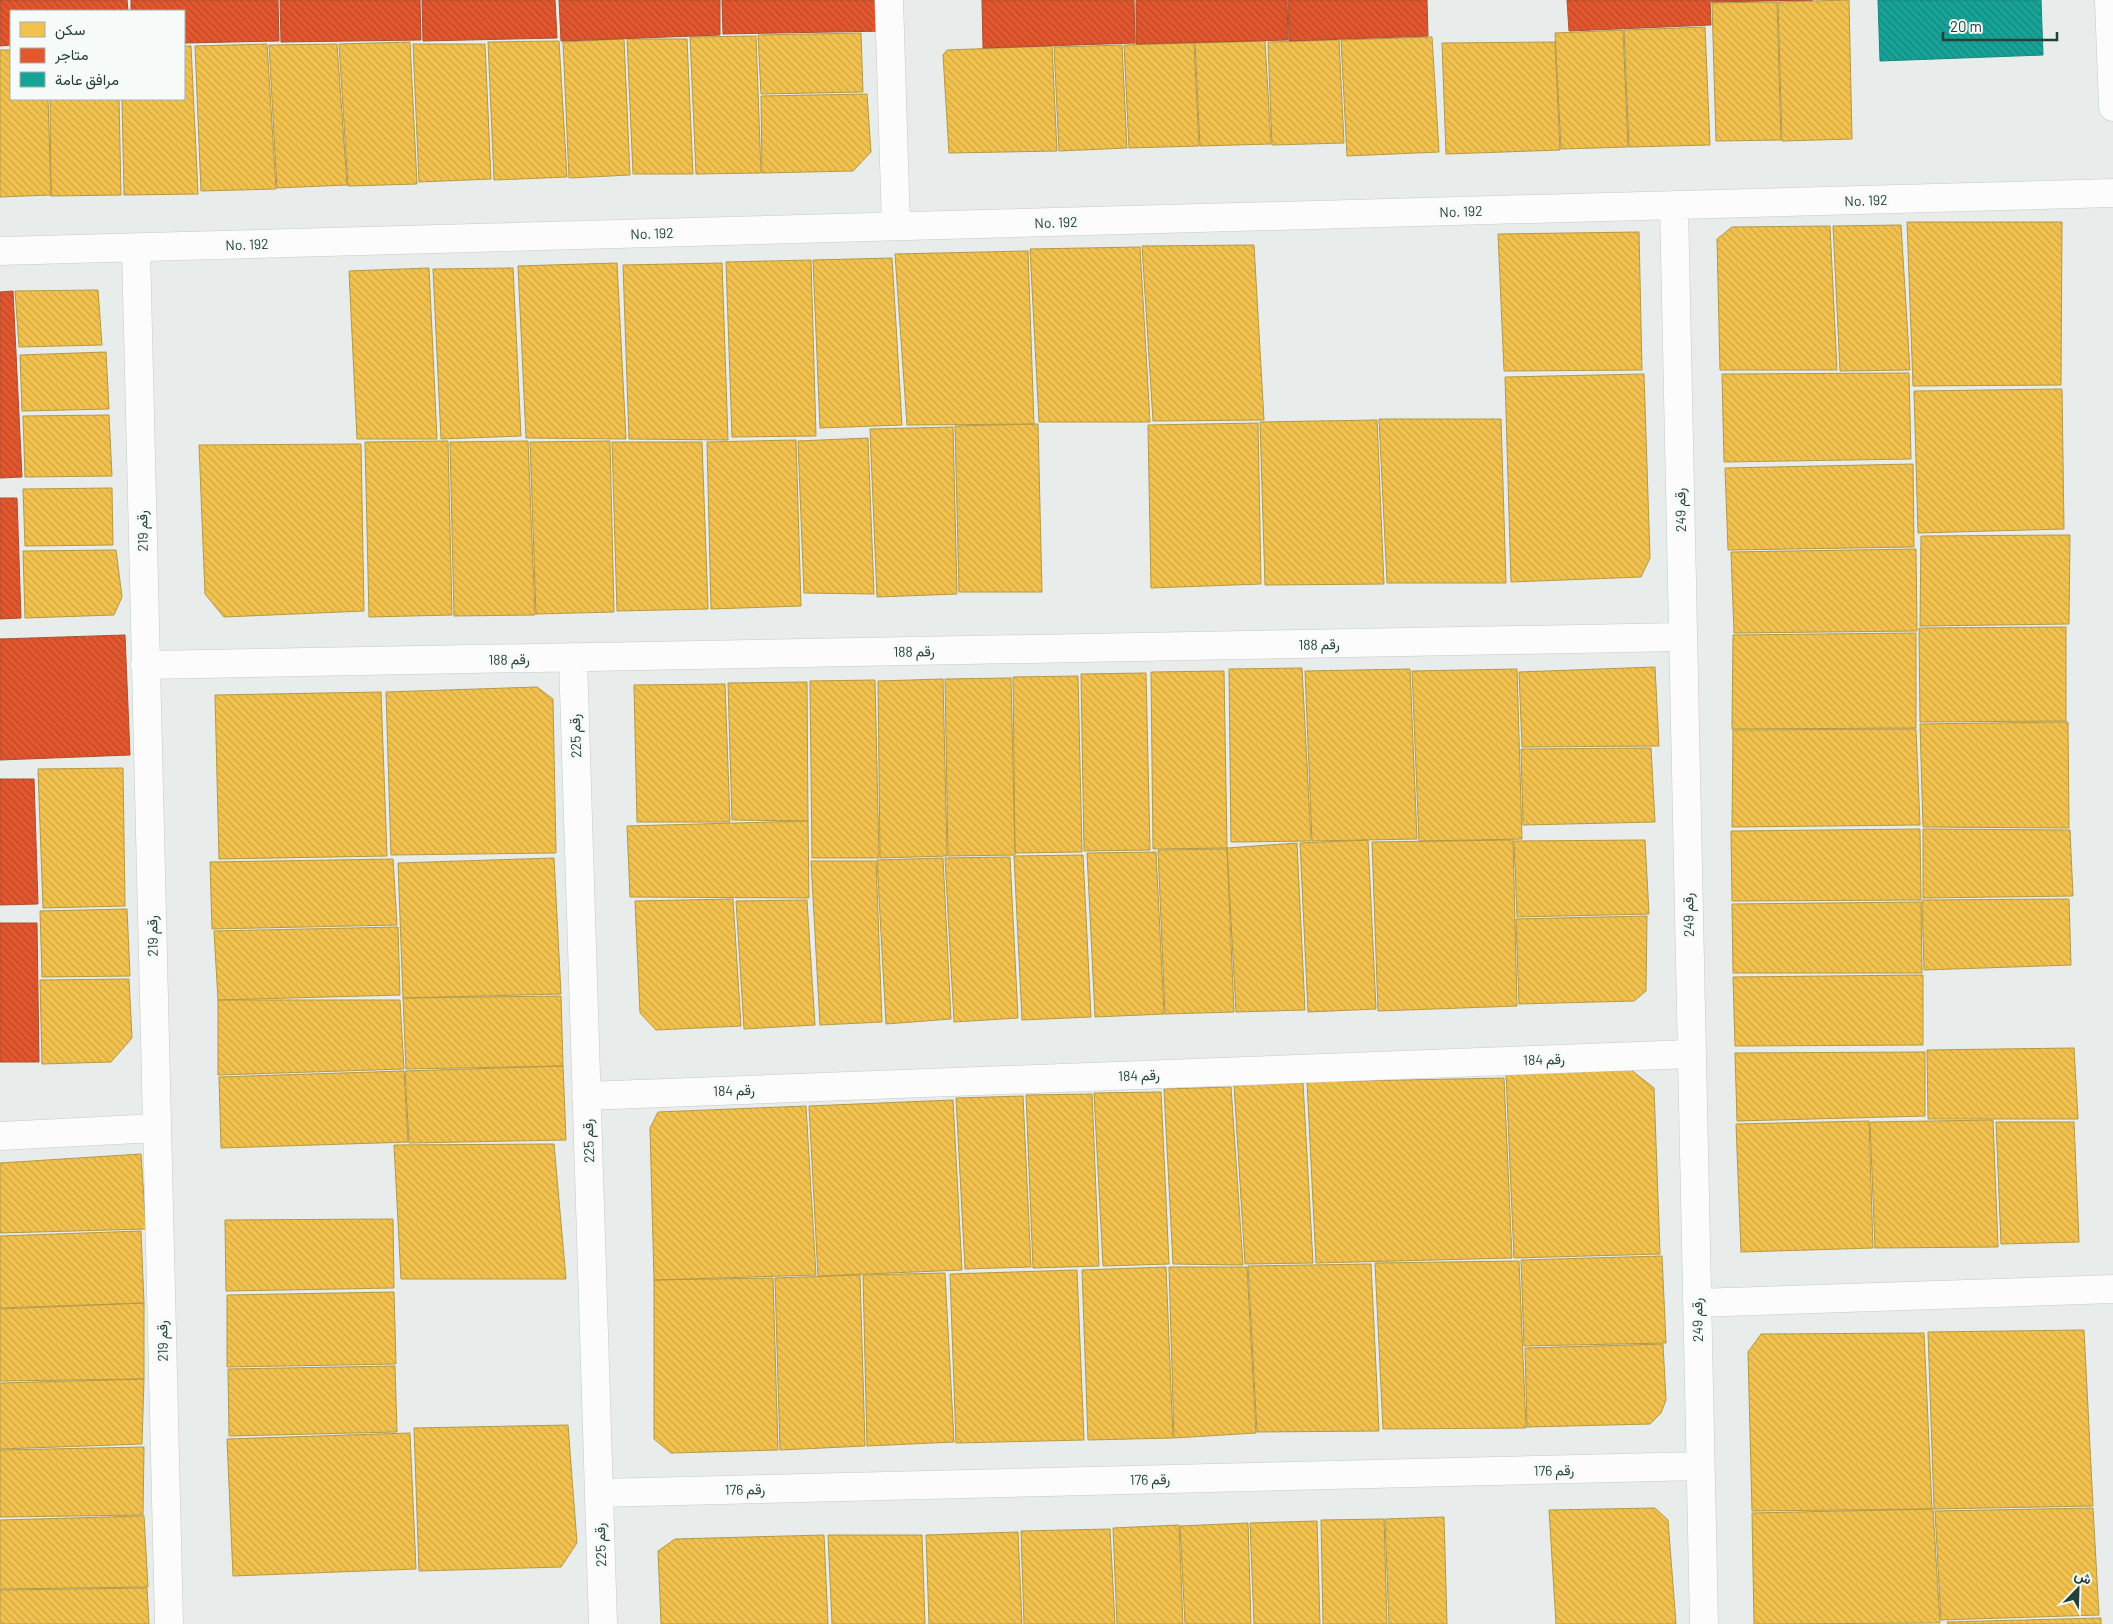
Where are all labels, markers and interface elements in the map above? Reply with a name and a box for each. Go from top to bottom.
legend [10,10,185,100]
scale bar [1943,10,2057,42]
text: 20 m [1950,17,1982,35]
text: سكن [55,20,85,40]
text: متاجر [54,45,89,64]
text: مرافق عامة [55,70,119,90]
street label: No. 192 [1844,191,1888,209]
street label: No. 192 [1439,202,1483,220]
street label: No. 192 [1034,213,1078,231]
street label: No. 192 [630,224,674,242]
street label: No. 192 [225,235,269,253]
street label: رقم 249 [1671,487,1690,532]
street label: رقم 219 [133,510,152,552]
street label: رقم 188 [1298,635,1340,654]
street label: رقم 188 [893,642,935,661]
street label: رقم 188 [488,650,530,669]
street label: رقم 225 [566,713,585,758]
street label: رقم 249 [1679,892,1698,937]
street label: رقم 219 [143,915,162,957]
street label: رقم 184 [1523,1050,1565,1069]
street label: رقم 184 [1118,1066,1160,1085]
street label: رقم 184 [713,1081,755,1100]
street label: رقم 225 [579,1118,598,1163]
street label: رقم 249 [1688,1297,1707,1342]
street label: رقم 219 [153,1320,172,1362]
street label: رقم 176 [1534,1461,1575,1480]
street label: رقم 176 [1130,1470,1171,1489]
street label: رقم 176 [725,1480,766,1499]
street label: رقم 225 [591,1522,610,1567]
north arrow [2053,1564,2103,1614]
text: ش [2072,1565,2094,1589]

